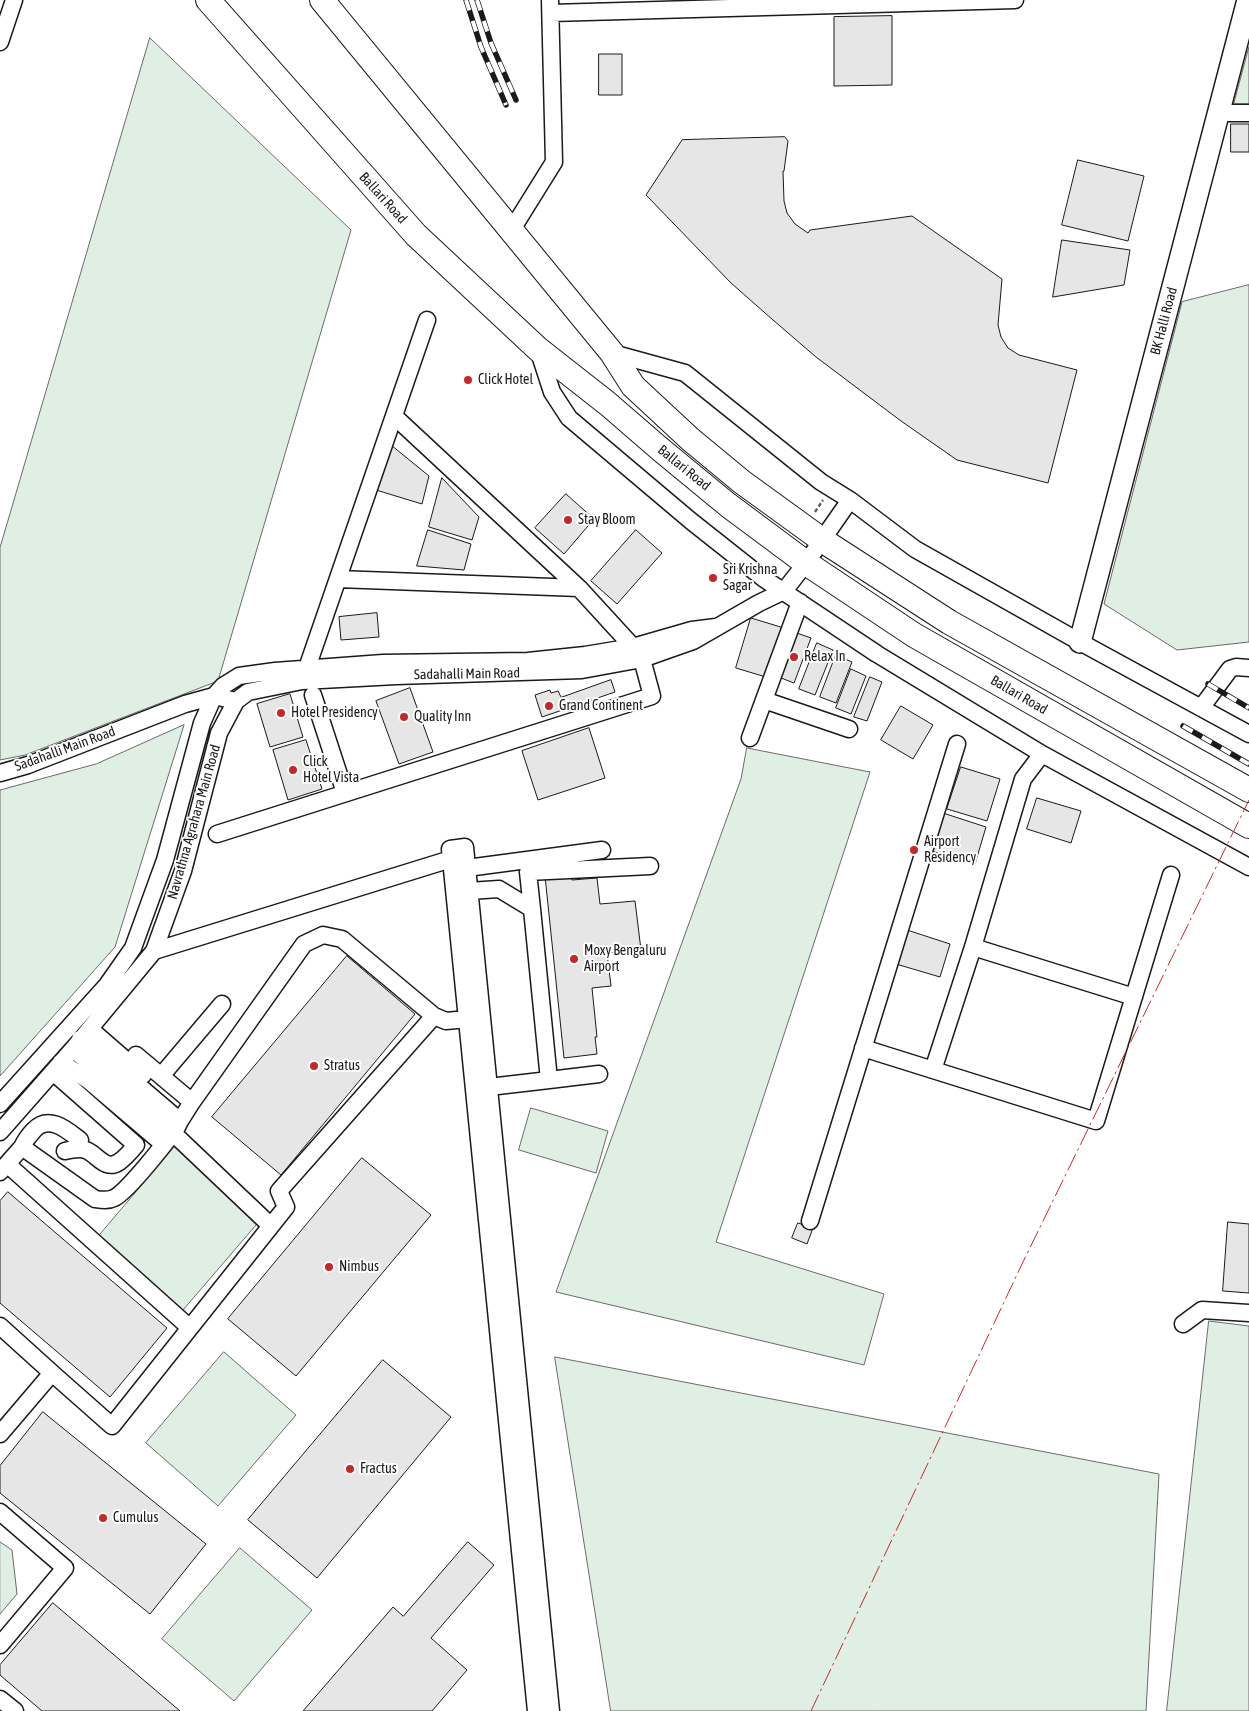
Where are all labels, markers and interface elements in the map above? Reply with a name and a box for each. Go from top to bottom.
street label: Ballari Road [356,169,410,227]
street label: BK Halli Road [1147,285,1181,357]
place label: Click Hotel [478,372,533,388]
marker: Click Hotel [462,374,474,386]
street label: Ballari Road [654,442,714,494]
place label: Stay Bloom [578,512,636,528]
marker: Stay Bloom [562,514,574,526]
place label: Sri Krishna Sagar [723,562,777,594]
marker: Sri Krishna Sagar [707,572,719,584]
place label: Relax In [804,649,846,665]
marker: Relax In [788,651,800,663]
street label: Sadahalli Main Road [414,665,520,683]
street label: Ballari Road [987,672,1051,718]
place label: Grand Continent [559,698,643,714]
marker: Grand Continent [543,700,555,712]
place label: Hotel Presidency [291,705,378,721]
marker: Hotel Presidency [275,707,287,719]
place label: Quality Inn [414,709,471,725]
marker: Quality Inn [398,711,410,723]
street label: Sadahalli Main Road [12,723,118,775]
street label: Navrathna Agrahara Main Road [164,743,224,901]
place label: Click Hotel Vista [303,754,359,786]
marker: Click Hotel Vista [287,764,299,776]
place label: Airport Residency [924,834,976,866]
marker: Airport Residency [908,844,920,856]
place label: Moxy Bengaluru Airport [584,943,667,976]
marker: Moxy Bengaluru Airport [568,953,580,965]
place label: Stratus [324,1058,360,1074]
marker: Stratus [308,1060,320,1072]
place label: Nimbus [339,1259,379,1275]
marker: Nimbus [323,1261,335,1273]
place label: Fractus [360,1461,397,1477]
marker: Fractus [344,1463,356,1475]
place label: Cumulus [113,1510,158,1526]
marker: Cumulus [97,1512,109,1524]

